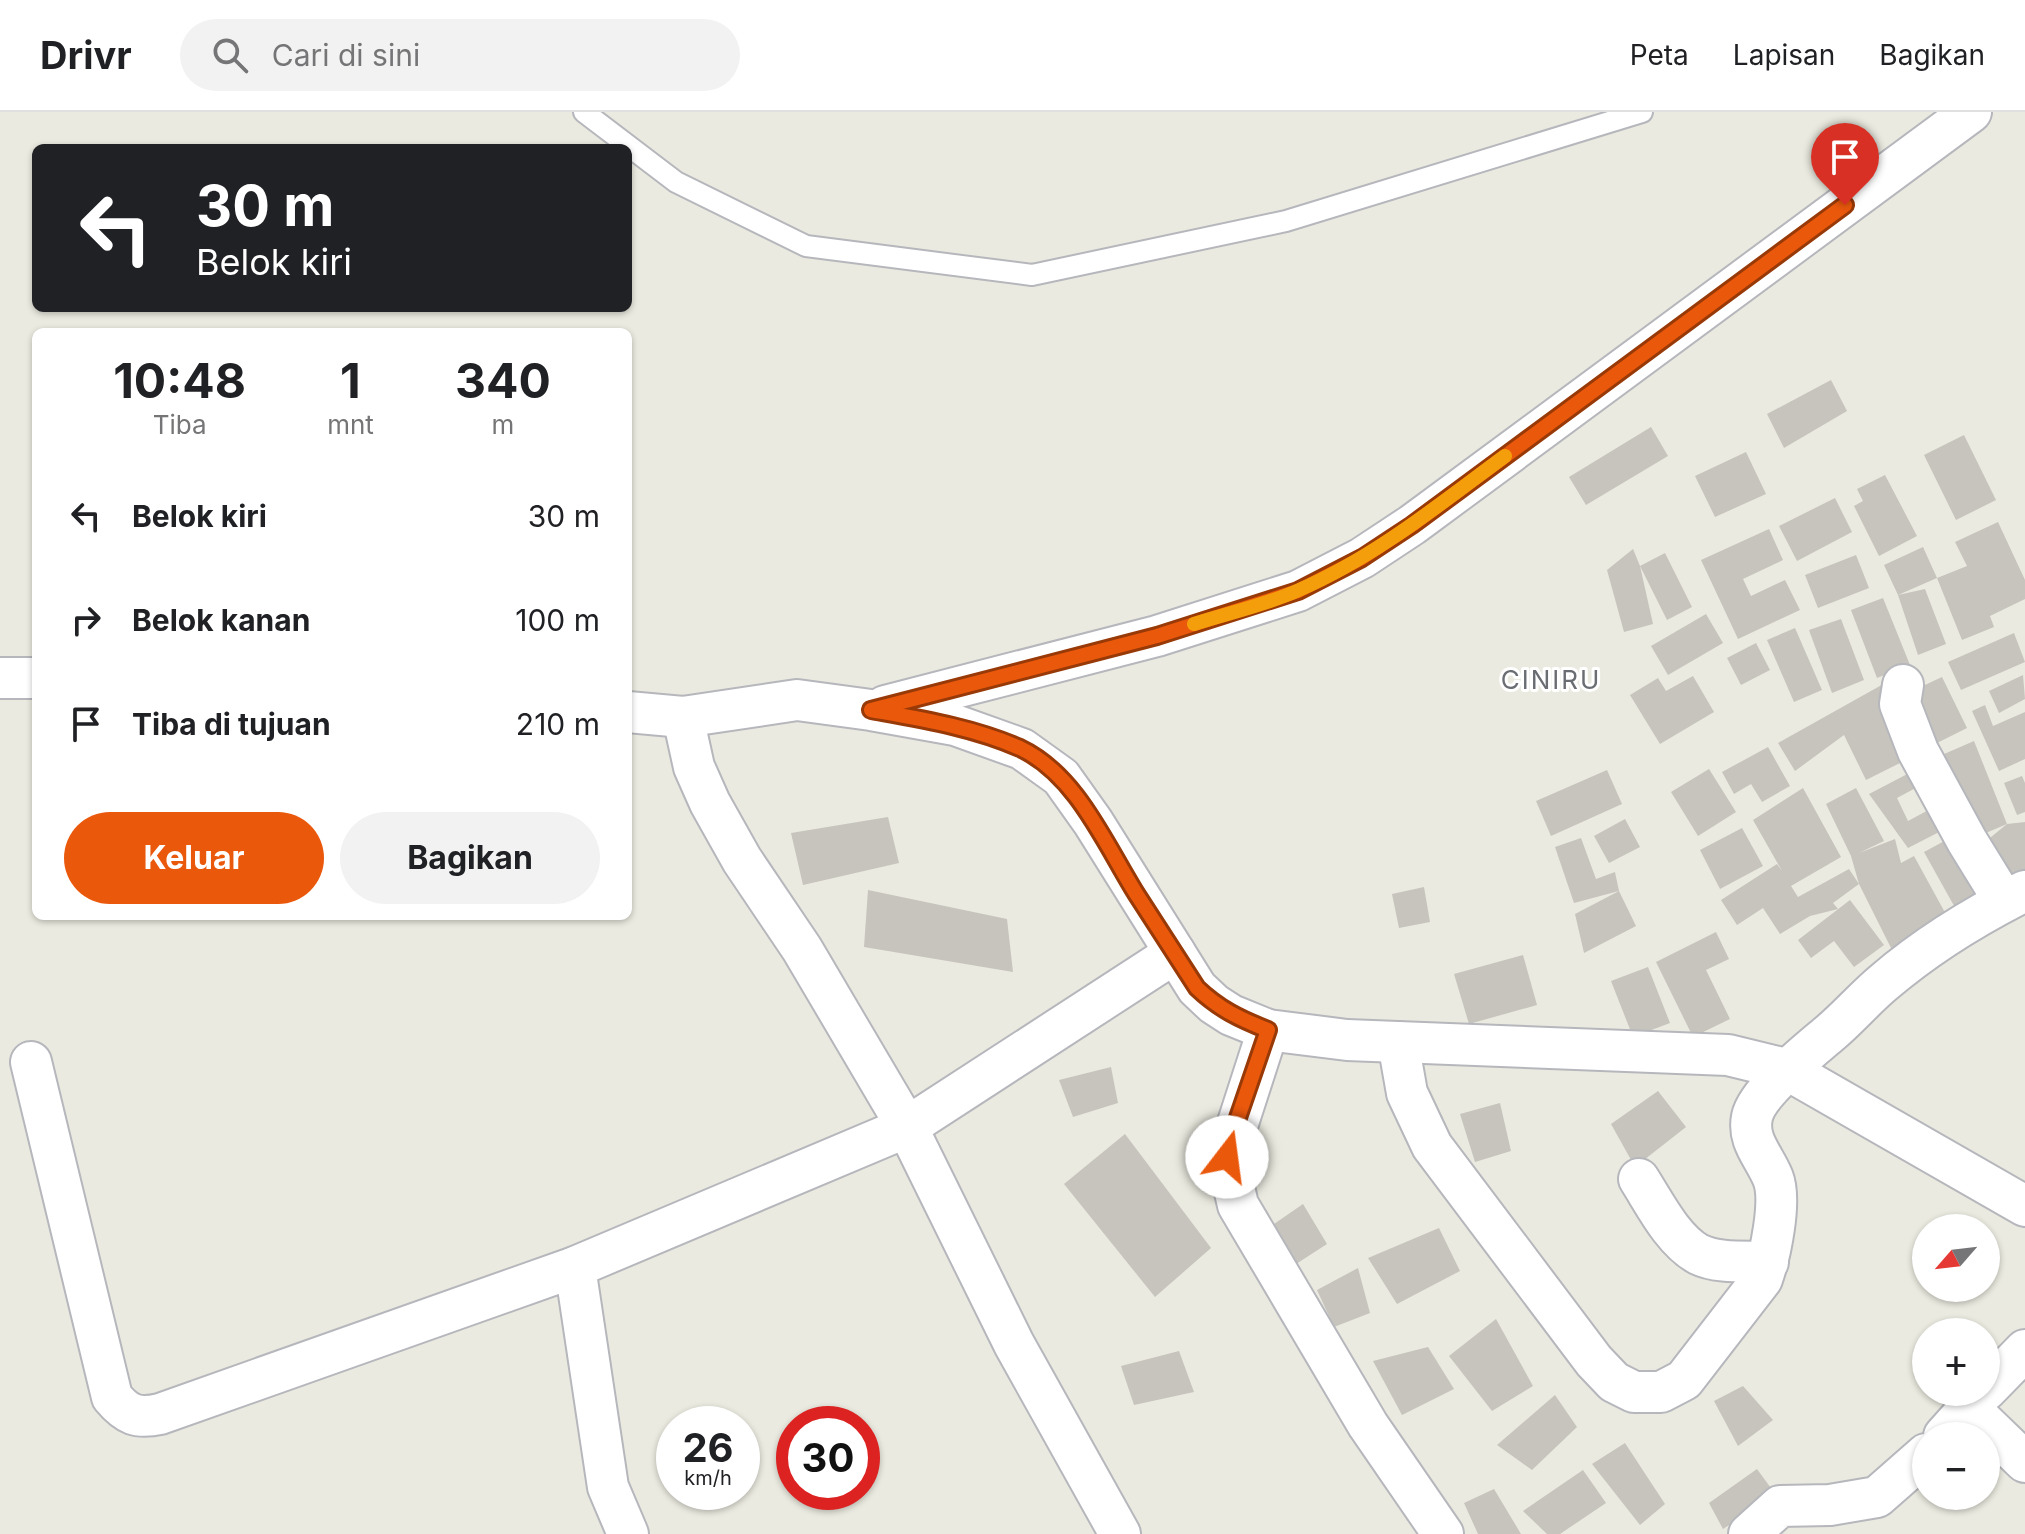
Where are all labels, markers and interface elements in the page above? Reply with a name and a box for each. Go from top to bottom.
search box [180,19,740,91]
text: Drivr [40,32,132,78]
icon: search [208,33,252,77]
text: Cari di sini [272,37,420,73]
text: Peta [1630,38,1689,72]
text: Lapisan [1733,38,1835,72]
text: Bagikan [1879,38,1985,72]
pin [1811,123,1879,205]
icon: arrive [1823,135,1867,179]
text: 30 m [196,172,334,240]
icon: left [64,176,168,280]
text: Belok kiri [196,240,352,284]
text: 10:48 [113,351,246,410]
text: 1 [340,351,361,410]
text: 340 [455,351,551,410]
text: Tiba [153,409,207,440]
text: mnt [327,409,374,440]
text: m [491,409,514,440]
icon: left [64,494,108,538]
text: Belok kiri [132,498,267,534]
text: 30 m [528,498,600,534]
icon: right [64,598,108,642]
text: Belok kanan [132,602,310,638]
text: 100 m [515,602,600,638]
district label: CINIRU [1501,664,1601,695]
icon: arrive [64,702,108,746]
text: Tiba di tujuan [132,706,331,742]
text: 210 m [516,706,600,742]
button: Keluar [64,812,324,904]
button: Bagikan [340,812,600,904]
position arrow [1185,1115,1269,1199]
north arrow [1912,1214,2000,1302]
map controls [1912,1214,2000,1510]
button: + [1912,1318,2000,1406]
speed limit sign: 30 [776,1406,880,1510]
button: − [1912,1422,2000,1510]
text: 26 [682,1423,734,1472]
text: km/h [684,1466,732,1490]

